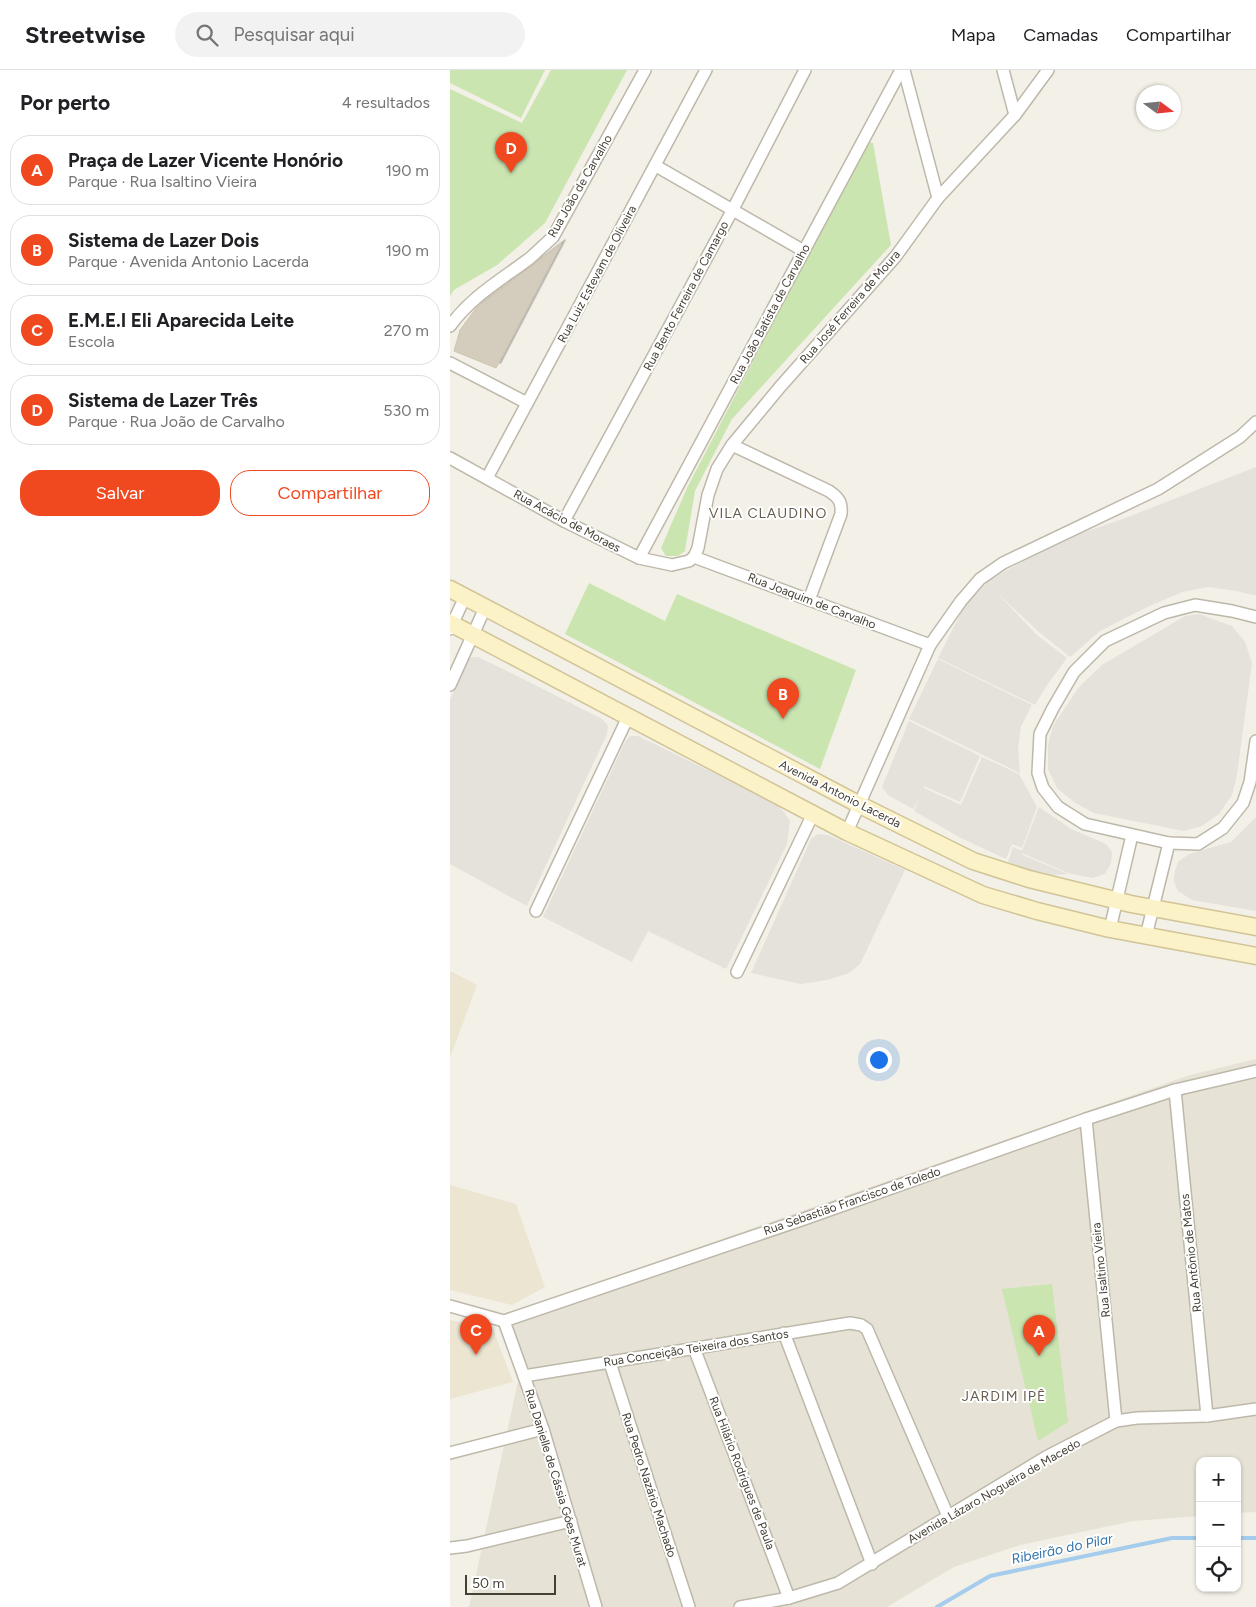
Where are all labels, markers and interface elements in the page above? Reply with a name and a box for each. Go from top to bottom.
search box [175,12,525,57]
text: Streetwise [25,20,145,49]
icon: search [193,21,221,49]
text: Pesquisar aqui [233,23,355,46]
text: Mapa [951,24,995,46]
text: Camadas [1023,24,1098,46]
text: Compartilhar [1126,24,1231,46]
north arrow [1136,85,1181,130]
text: Por perto [20,90,110,115]
text: 4 resultados [342,93,430,112]
pin: D [495,132,527,173]
street label: Rua João de Carvalho [545,132,615,240]
text: Praça de Lazer Vicente Honório [68,149,343,172]
text: A [31,161,43,180]
text: 190 m [386,161,429,180]
text: Parque · Rua Isaltino Vieira [68,172,257,191]
street label: Rua Luiz Estevam de Oliveira [555,203,639,345]
street label: Rua Bento Ferreira de Camargo [640,219,732,373]
text: Sistema de Lazer Dois [68,229,259,252]
text: B [32,241,42,260]
text: 190 m [386,241,429,260]
street label: Rua João Batista de Carvalho [727,242,813,386]
street label: Rua José Ferreira de Moura [797,247,903,367]
text: Parque · Avenida Antonio Lacerda [68,252,309,271]
text: E.M.E.I Eli Aparecida Leite [68,309,294,332]
text: C [31,321,43,340]
text: 270 m [384,321,429,340]
text: Escola [68,332,115,351]
text: Sistema de Lazer Três [68,389,258,412]
text: D [31,401,43,420]
text: 530 m [383,401,429,420]
text: Parque · Rua João de Carvalho [68,412,285,431]
button: Salvar [20,470,220,516]
button: Compartilhar [230,470,430,516]
street label: Rua Acácio de Moraes [511,487,623,555]
district label: VILA CLAUDINO [709,505,827,522]
street label: Rua Joaquim de Carvalho [746,570,878,632]
pin: B [767,678,799,719]
street label: Avenida Antonio Lacerda [777,757,903,831]
your location [866,1047,892,1073]
street label: Rua Sebastião Francisco de Toledo [762,1164,942,1238]
street label: Rua Antônio de Matos [1178,1193,1204,1313]
street label: Rua Isaltino Vieira [1089,1222,1113,1318]
pin: C [460,1314,492,1355]
pin: A [1023,1315,1055,1356]
street label: Rua Conceição Teixeira dos Santos [603,1326,790,1370]
street label: Rua Danielle de Cássia Góes Murat [522,1387,590,1569]
district label: JARDIM IPÊ [962,1388,1046,1405]
street label: Rua Hilário Rodrigues de Paula [706,1395,778,1551]
street label: Rua Pedro Nazário Machado [619,1411,679,1559]
street label: Avenida Lázaro Nogueira de Macedo [905,1436,1083,1546]
map controls [1196,1457,1241,1592]
button: + [1196,1457,1241,1502]
button: − [1196,1502,1241,1547]
water label: Ribeirão do Pilar [1010,1530,1115,1568]
button: locate [1196,1547,1241,1592]
scale bar [465,1572,556,1595]
text: 50 m [472,1575,504,1592]

